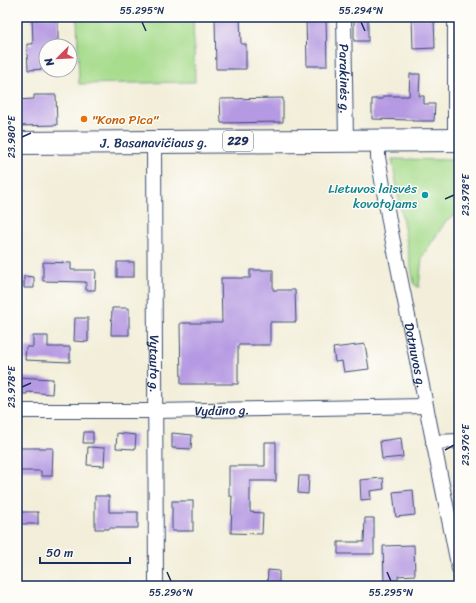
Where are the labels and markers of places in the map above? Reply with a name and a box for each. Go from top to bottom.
place label: "Kono Pica" [92,108,160,131]
marker: "Kono Pica" [79,114,89,124]
place label: Lietuvos laisvės kovotojams [328,177,418,215]
marker: Lietuvos laisvės kovotojams [420,190,430,200]

